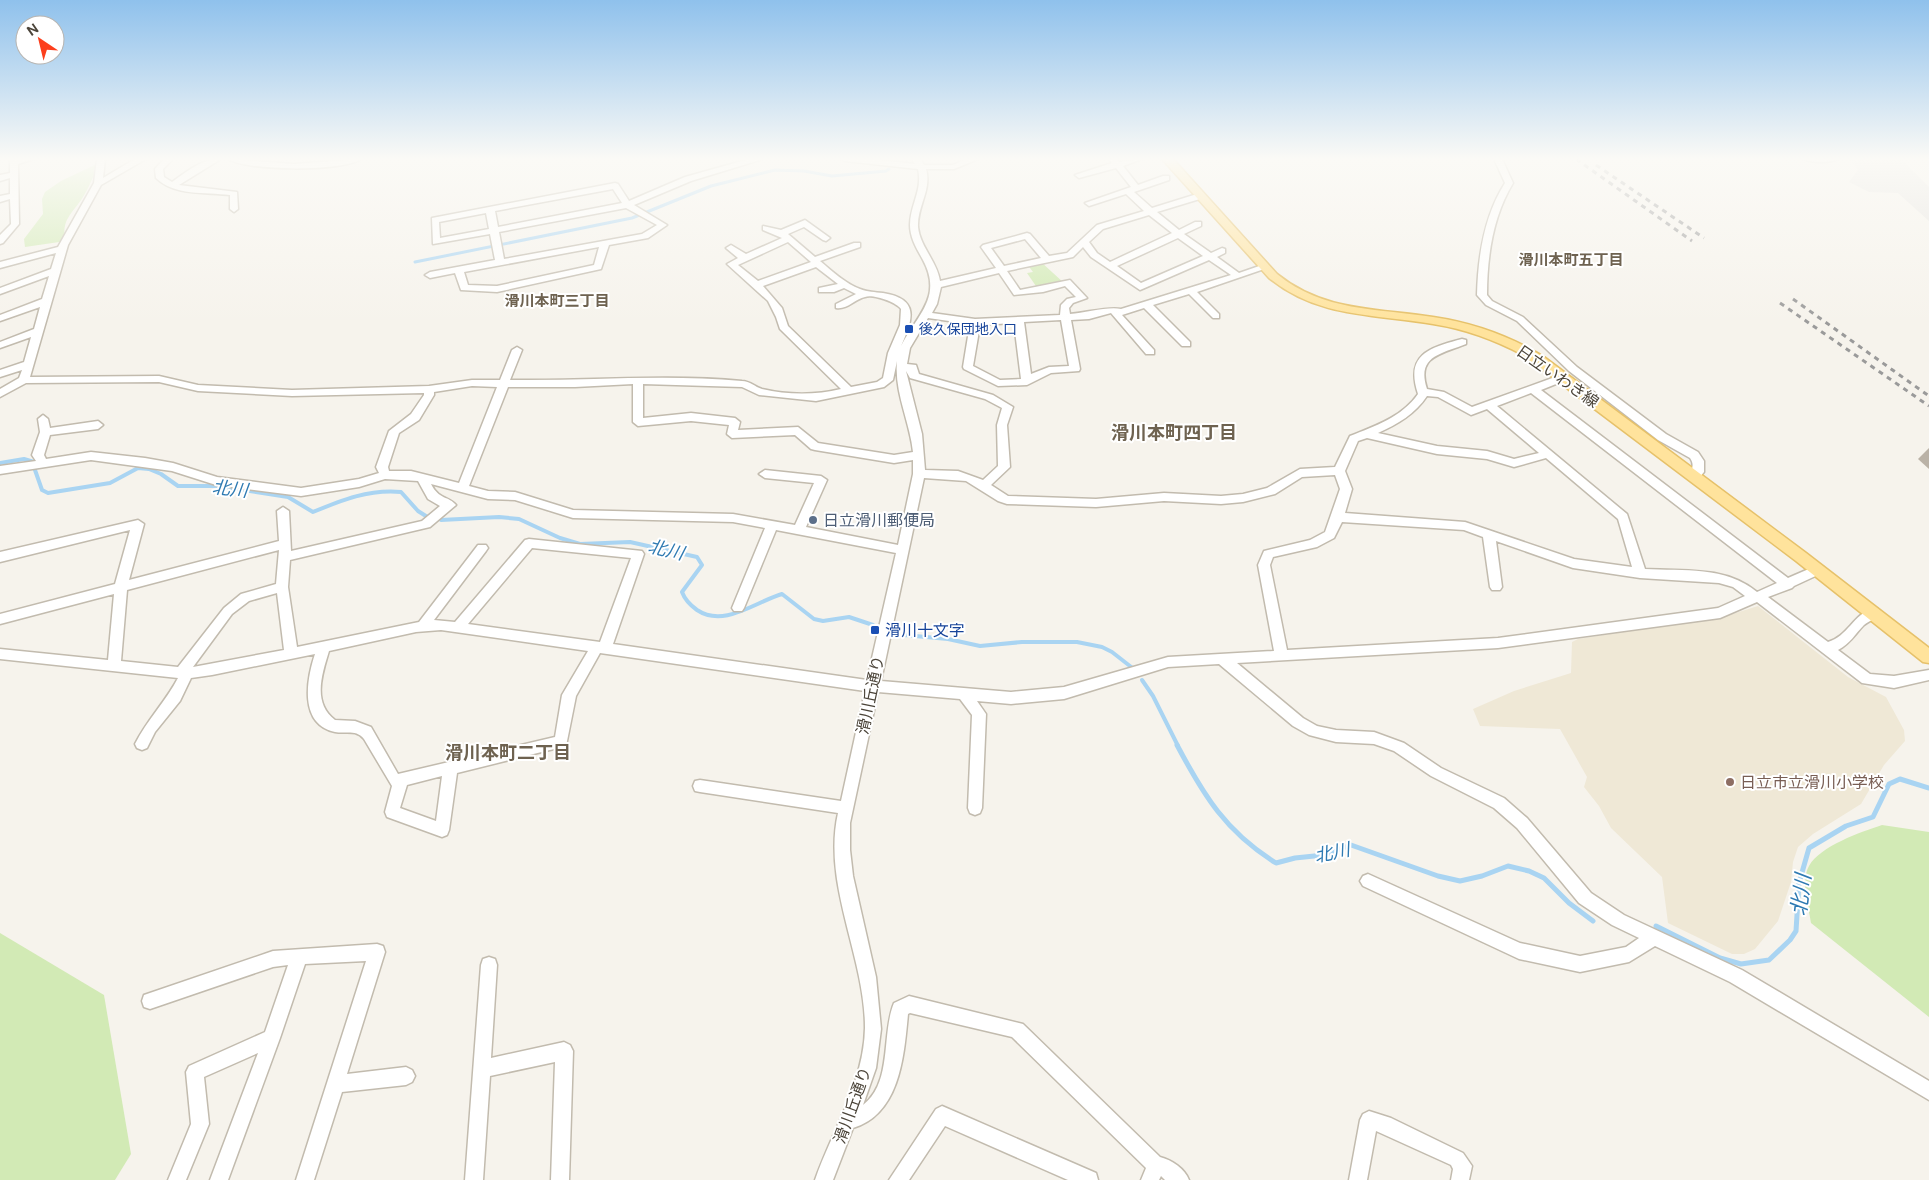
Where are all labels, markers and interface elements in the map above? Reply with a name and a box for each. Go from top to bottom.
north arrow [15,15,65,65]
text: N [23,19,42,40]
district label: 滑川本町五丁目 [1518,250,1624,270]
district label: 滑川本町三丁目 [504,291,610,311]
place label: 後久保団地入口 [919,320,1017,338]
marker: 後久保団地入口 [903,323,915,335]
street label: 日立いわき線 [1512,340,1603,413]
district label: 滑川本町四丁目 [1111,421,1237,445]
water label: 北川 [211,475,251,503]
place label: 日立滑川郵便局 [823,510,935,531]
marker: 日立滑川郵便局 [807,514,819,526]
water label: 北川 [646,534,688,566]
place label: 滑川十文字 [885,620,965,641]
marker: 滑川十文字 [869,624,881,636]
street label: 滑川丘通り [852,654,889,736]
district label: 滑川本町二丁目 [445,741,571,765]
place label: 日立市立滑川小学校 [1740,772,1884,793]
marker: 日立市立滑川小学校 [1724,776,1736,788]
water label: 北川 [1312,837,1354,868]
water label: 北川 [1785,870,1818,918]
street label: 滑川丘通り [829,1064,876,1146]

